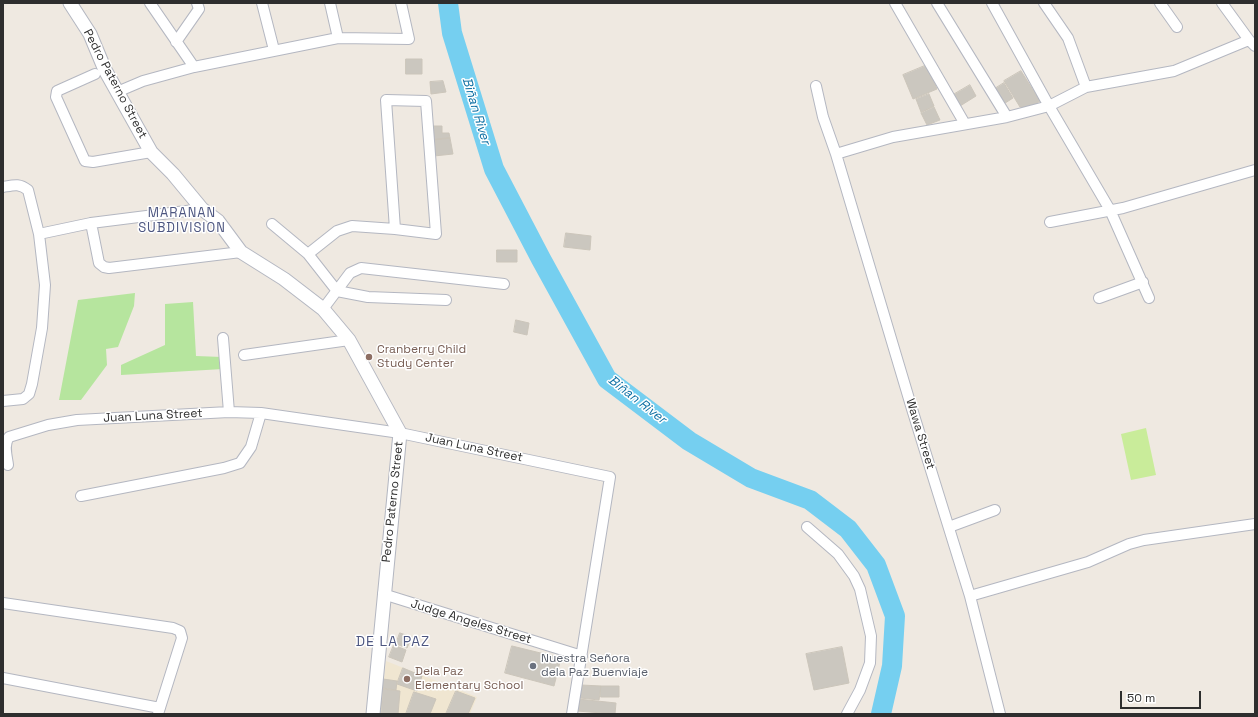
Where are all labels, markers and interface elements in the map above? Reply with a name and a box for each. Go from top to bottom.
street label: Pedro Paterno Street [80,27,150,141]
water label: Biñan River [458,76,494,146]
district label: MARANAN SUBDIVISION [138,205,226,236]
place label: Cranberry Child Study Center [377,343,466,371]
marker: Cranberry Child Study Center [364,352,374,362]
water label: Biñan River [605,373,669,427]
street label: Wawa Street [902,397,938,471]
street label: Juan Luna Street [103,406,203,426]
street label: Juan Luna Street [424,431,524,465]
street label: Pedro Paterno Street [379,441,407,563]
street label: Judge Angeles Street [409,597,533,647]
district label: DE LA PAZ [356,634,430,650]
place label: Nuestra Señora dela Paz Buenviaje [541,652,648,680]
marker: Nuestra Señora dela Paz Buenviaje [528,661,538,671]
place label: Dela Paz Elementary School [415,665,523,693]
marker: Dela Paz Elementary School [402,674,412,684]
scale bar [1122,683,1203,709]
text: 50 m [1127,690,1155,706]

